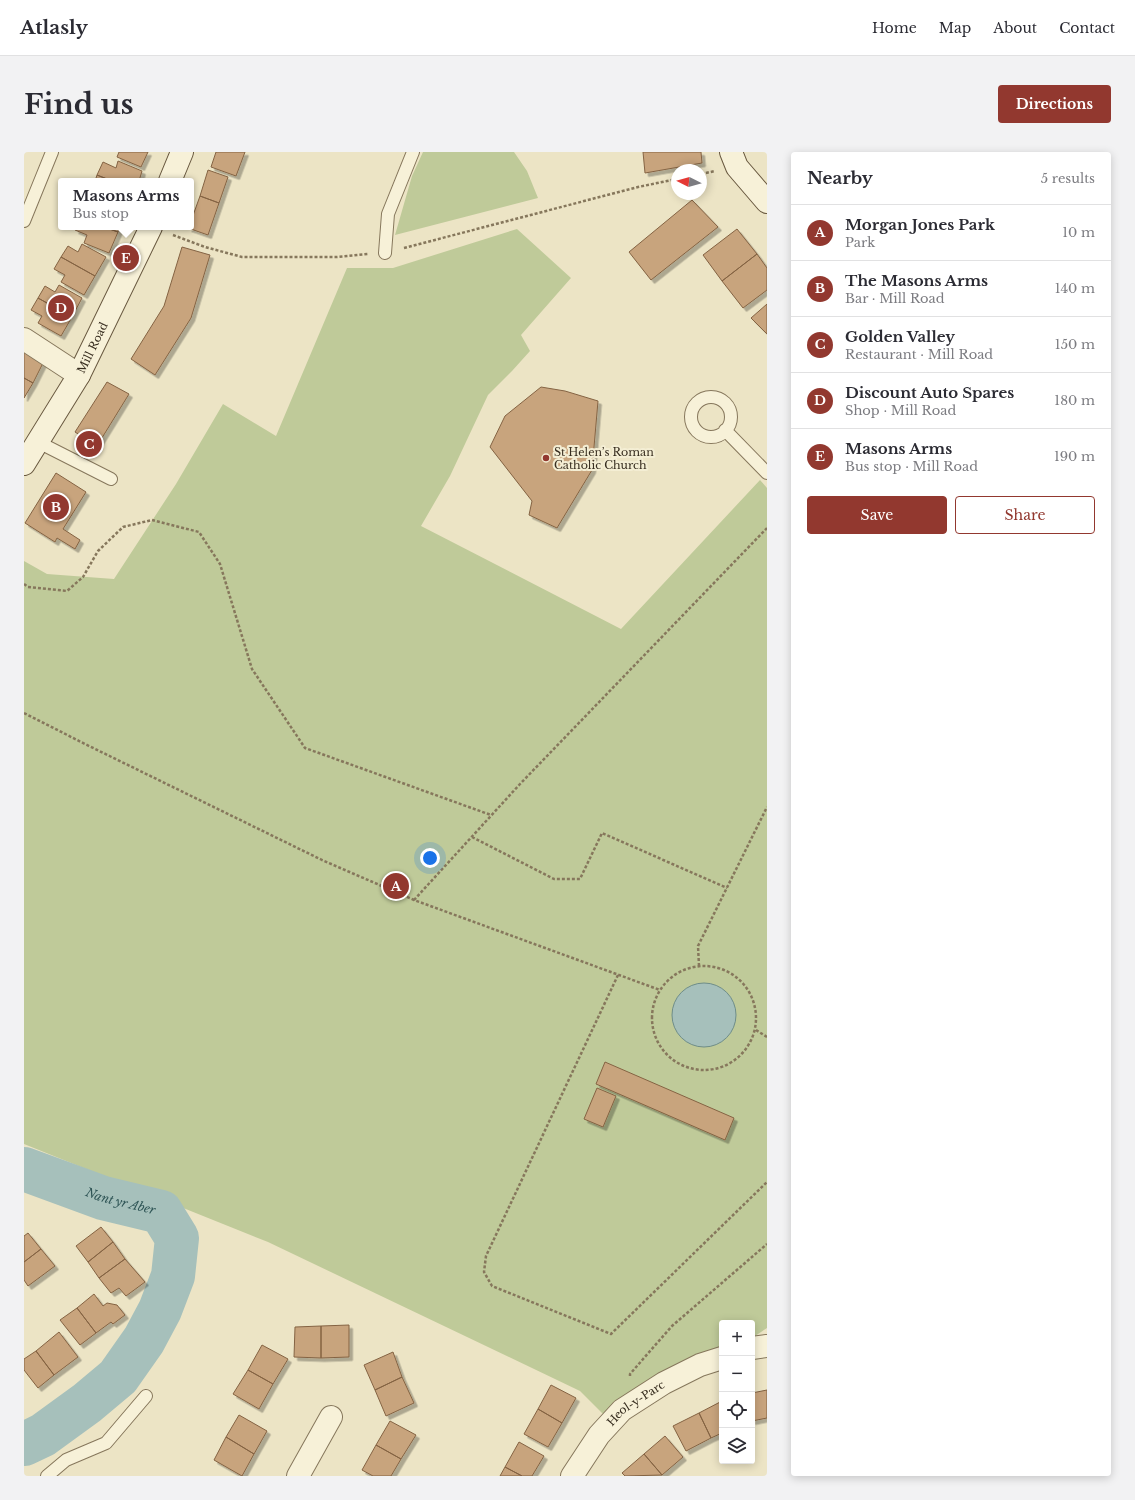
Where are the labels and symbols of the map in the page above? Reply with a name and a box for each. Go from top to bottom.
north arrow [671,164,707,200]
pin: E [113,243,139,273]
pin: D [48,293,74,323]
street label: Mill Road [74,319,111,376]
pin: C [76,429,102,459]
place label: St Helen’s Roman Catholic Church [554,445,654,472]
marker: St Helen’s Roman Catholic Church [541,453,551,463]
pin: B [43,492,69,522]
your location [420,848,440,868]
pin: A [383,871,409,901]
water label: Nant yr Aber [83,1184,157,1217]
street label: Heol-y-Parc [604,1378,667,1429]

